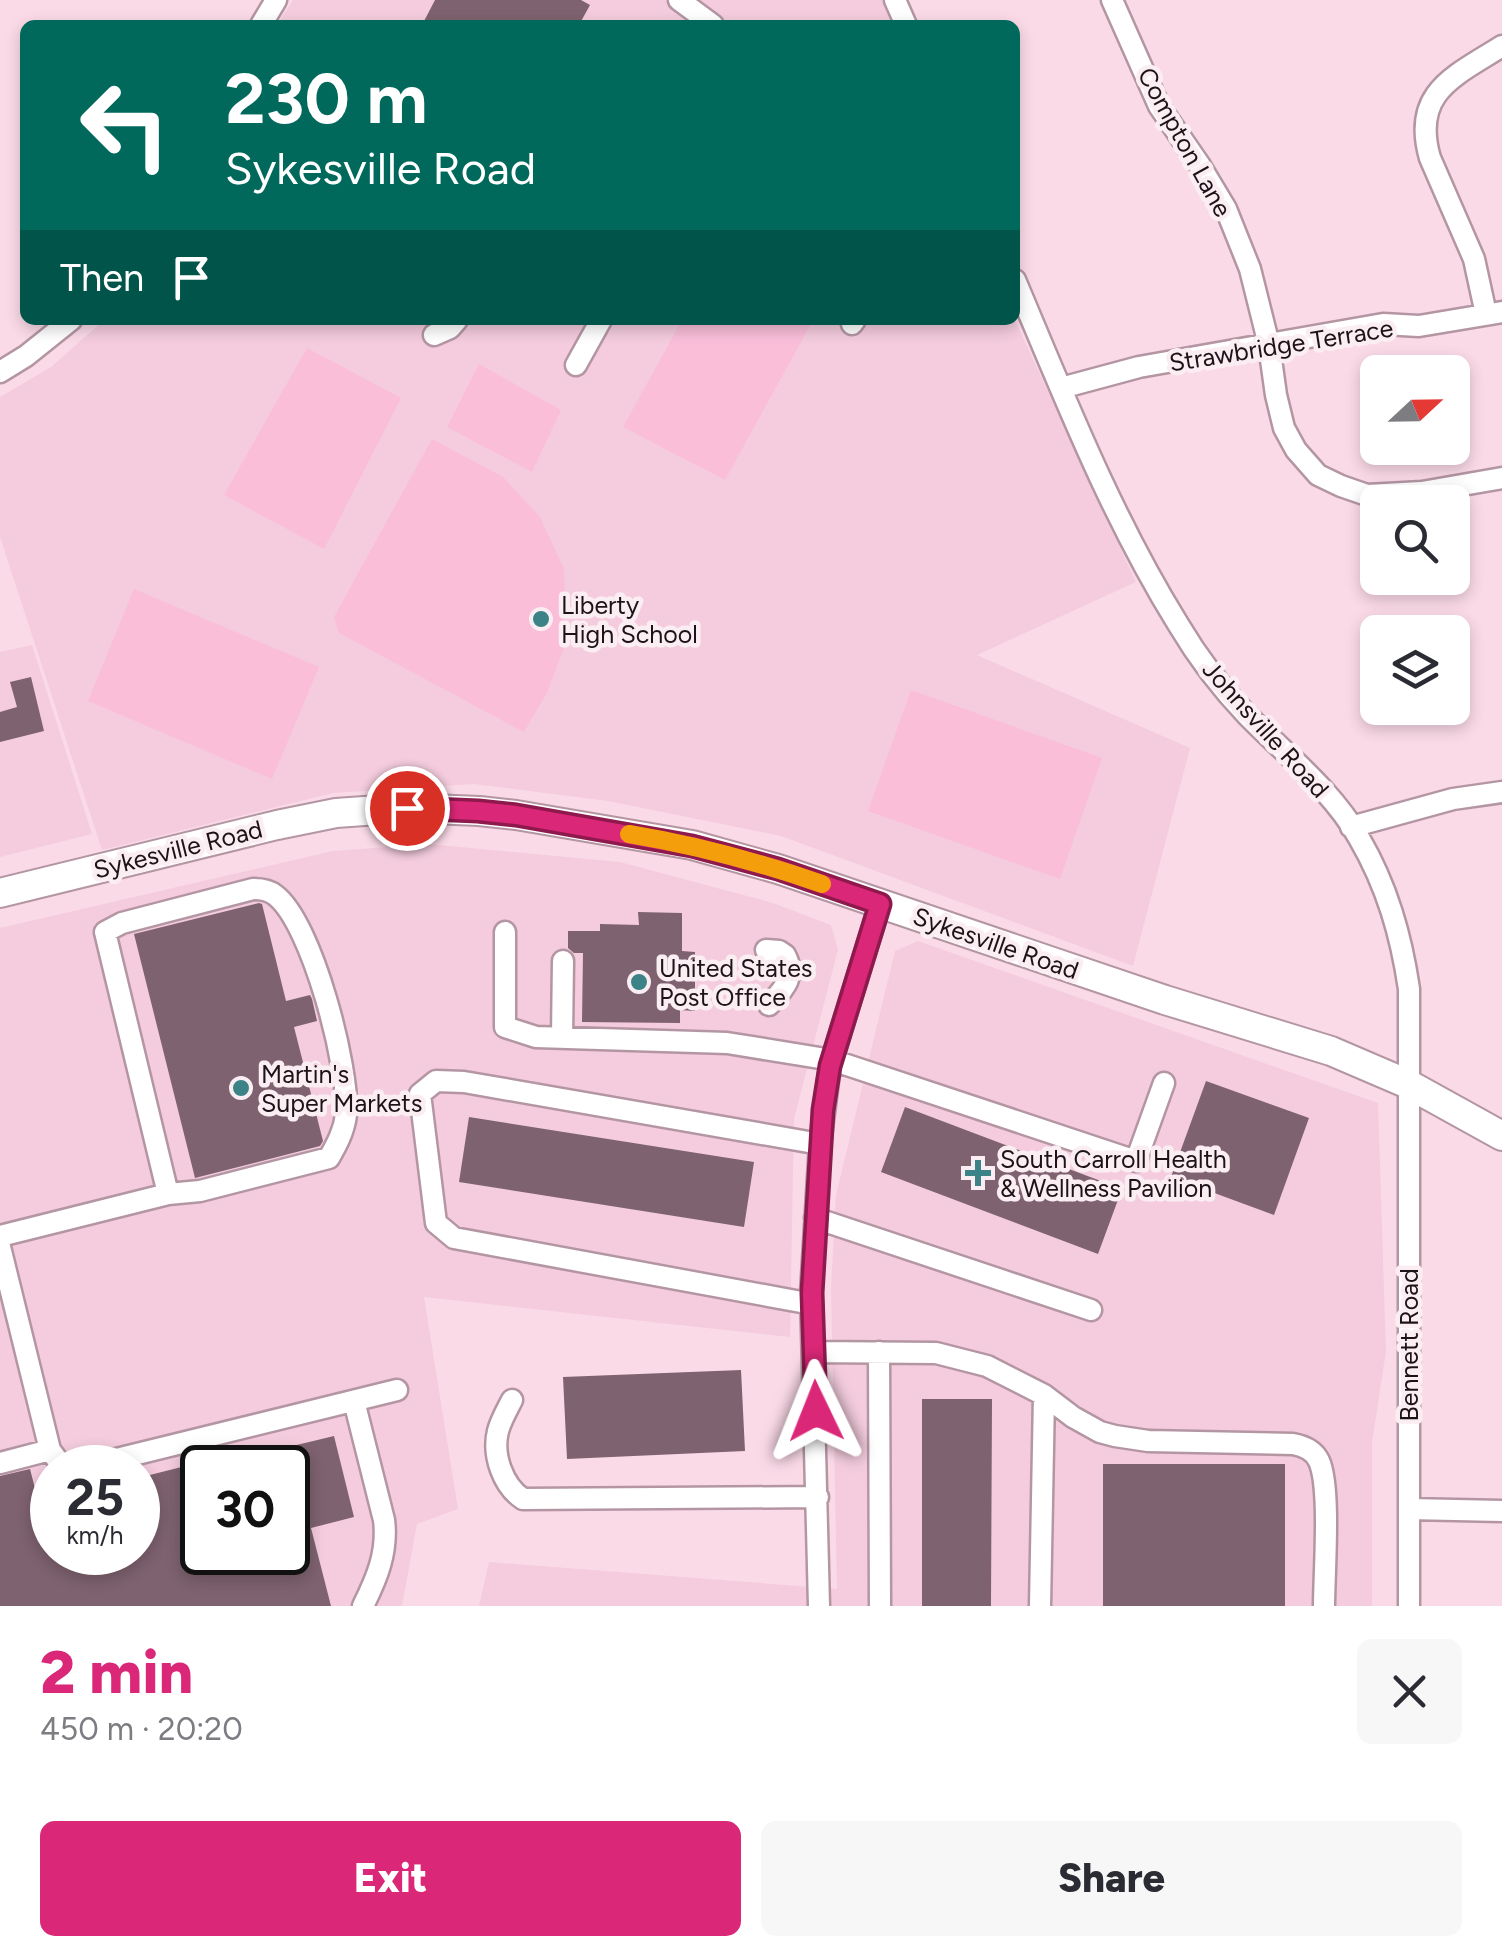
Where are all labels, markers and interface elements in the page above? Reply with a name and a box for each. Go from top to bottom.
text: 230 m [225,56,428,141]
icon: left [60,60,190,190]
street label: Compton Lane [1132,62,1238,222]
text: Sykesville Road [225,141,536,195]
icon: arrive [164,250,219,305]
text: Then [60,255,144,301]
street label: Strawbridge Terrace [1167,312,1395,378]
north arrow [1360,355,1470,465]
map controls [1360,355,1470,725]
button: search [1360,485,1470,595]
place label: Liberty High School [561,590,698,649]
marker: Liberty High School [530,608,552,630]
button: layers [1360,615,1470,725]
street label: Johnsville Road [1197,654,1335,804]
pin [365,766,450,851]
icon: arrive [380,781,435,836]
street label: Sykesville Road [91,814,265,884]
street label: Sykesville Road [909,901,1083,985]
place label: United States Post Office [659,953,812,1012]
marker: United States Post Office [628,971,650,993]
place label: Martin's Super Markets [261,1059,422,1118]
marker: Martin's Super Markets [230,1077,252,1099]
place label: South Carroll Health & Wellness Pavilion [1000,1144,1227,1203]
marker: South Carroll Health & Wellness Pavilion [965,1160,991,1186]
street label: Bennett Road [1394,1268,1424,1422]
position arrow [764,1359,868,1463]
speed limit sign: 30 [180,1445,310,1575]
text: 25 [66,1467,124,1528]
text: km/h [66,1520,124,1550]
text: 2 min [40,1636,193,1708]
button: close [1357,1639,1462,1744]
text: 450 m · 20:20 [40,1710,243,1748]
button: Exit [40,1821,741,1936]
button: Share [761,1821,1462,1936]

